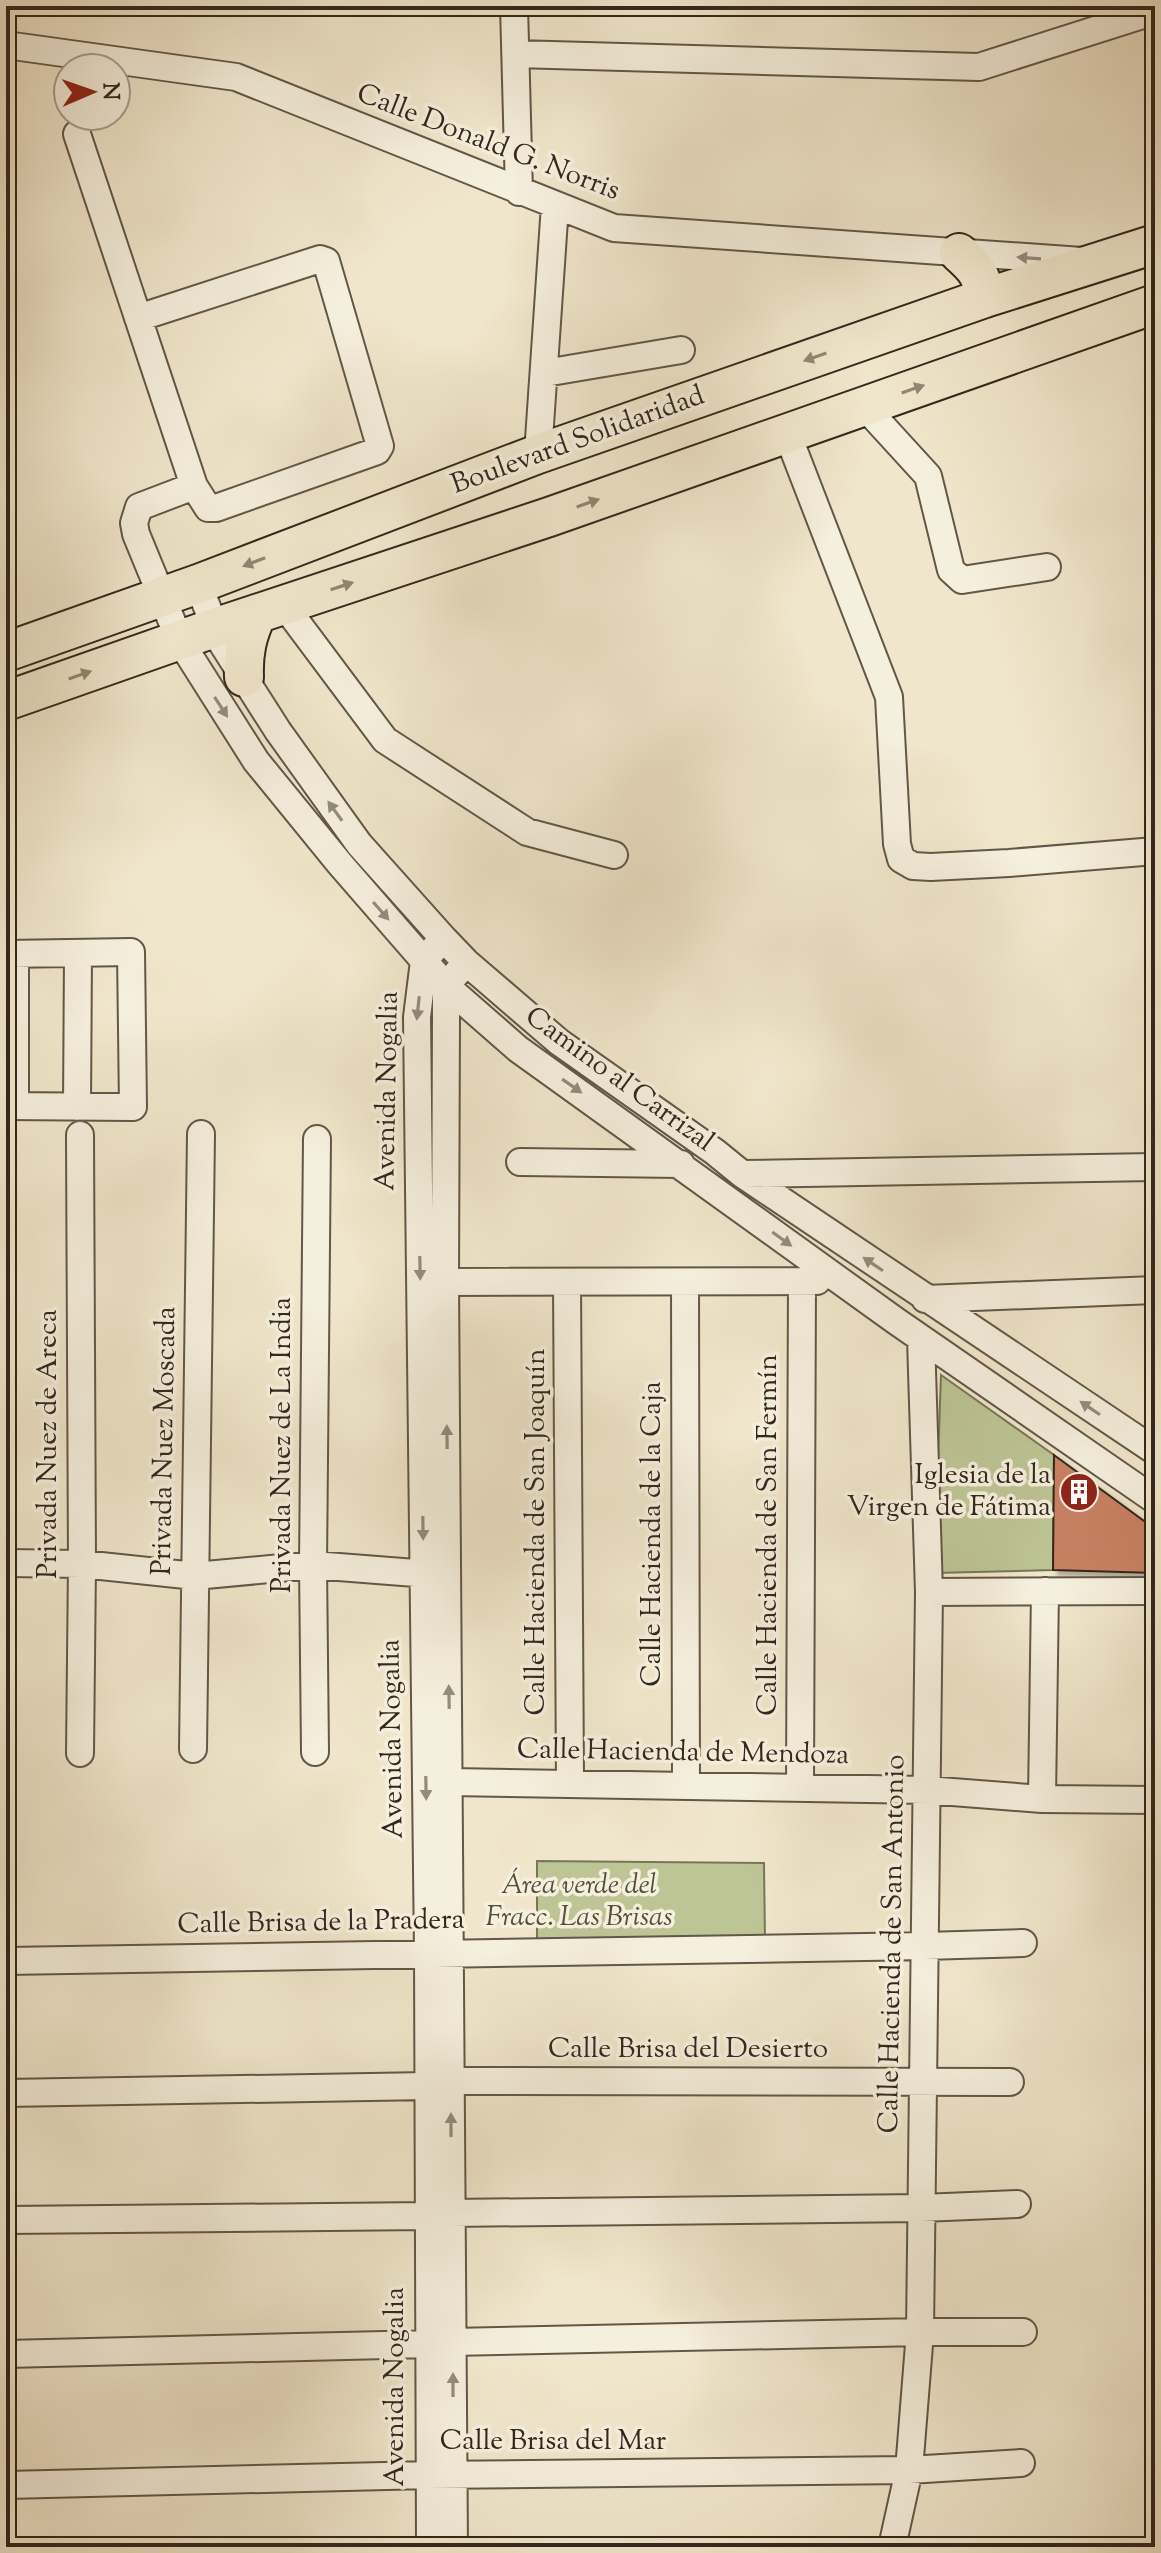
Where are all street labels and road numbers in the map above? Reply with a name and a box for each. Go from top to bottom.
street label: Calle Donald G. Norris [351,74,625,212]
street label: Boulevard Solidaridad [446,376,710,505]
street label: Avenida Nogalia [366,991,410,1191]
street label: Camino al Carrizal [516,998,722,1163]
street label: Privada Nuez de La India [263,1297,303,1593]
street label: Privada Nuez Moscada [143,1306,187,1576]
street label: Privada Nuez de Areca [29,1309,69,1579]
street label: Calle Hacienda de San Joaquín [517,1348,557,1716]
street label: Calle Hacienda de San Fermín [749,1354,789,1716]
street label: Calle Hacienda de la Caja [633,1381,673,1687]
street label: Avenida Nogalia [371,1639,415,1839]
street label: Calle Hacienda de Mendoza [517,1730,849,1776]
street label: Calle Hacienda de San Antonio [870,1754,916,2134]
street label: Calle Brisa de la Pradera [177,1900,465,1946]
street label: Calle Brisa del Desierto [548,2030,828,2070]
street label: Avenida Nogalia [376,2287,416,2487]
street label: Calle Brisa del Mar [440,2422,667,2462]

